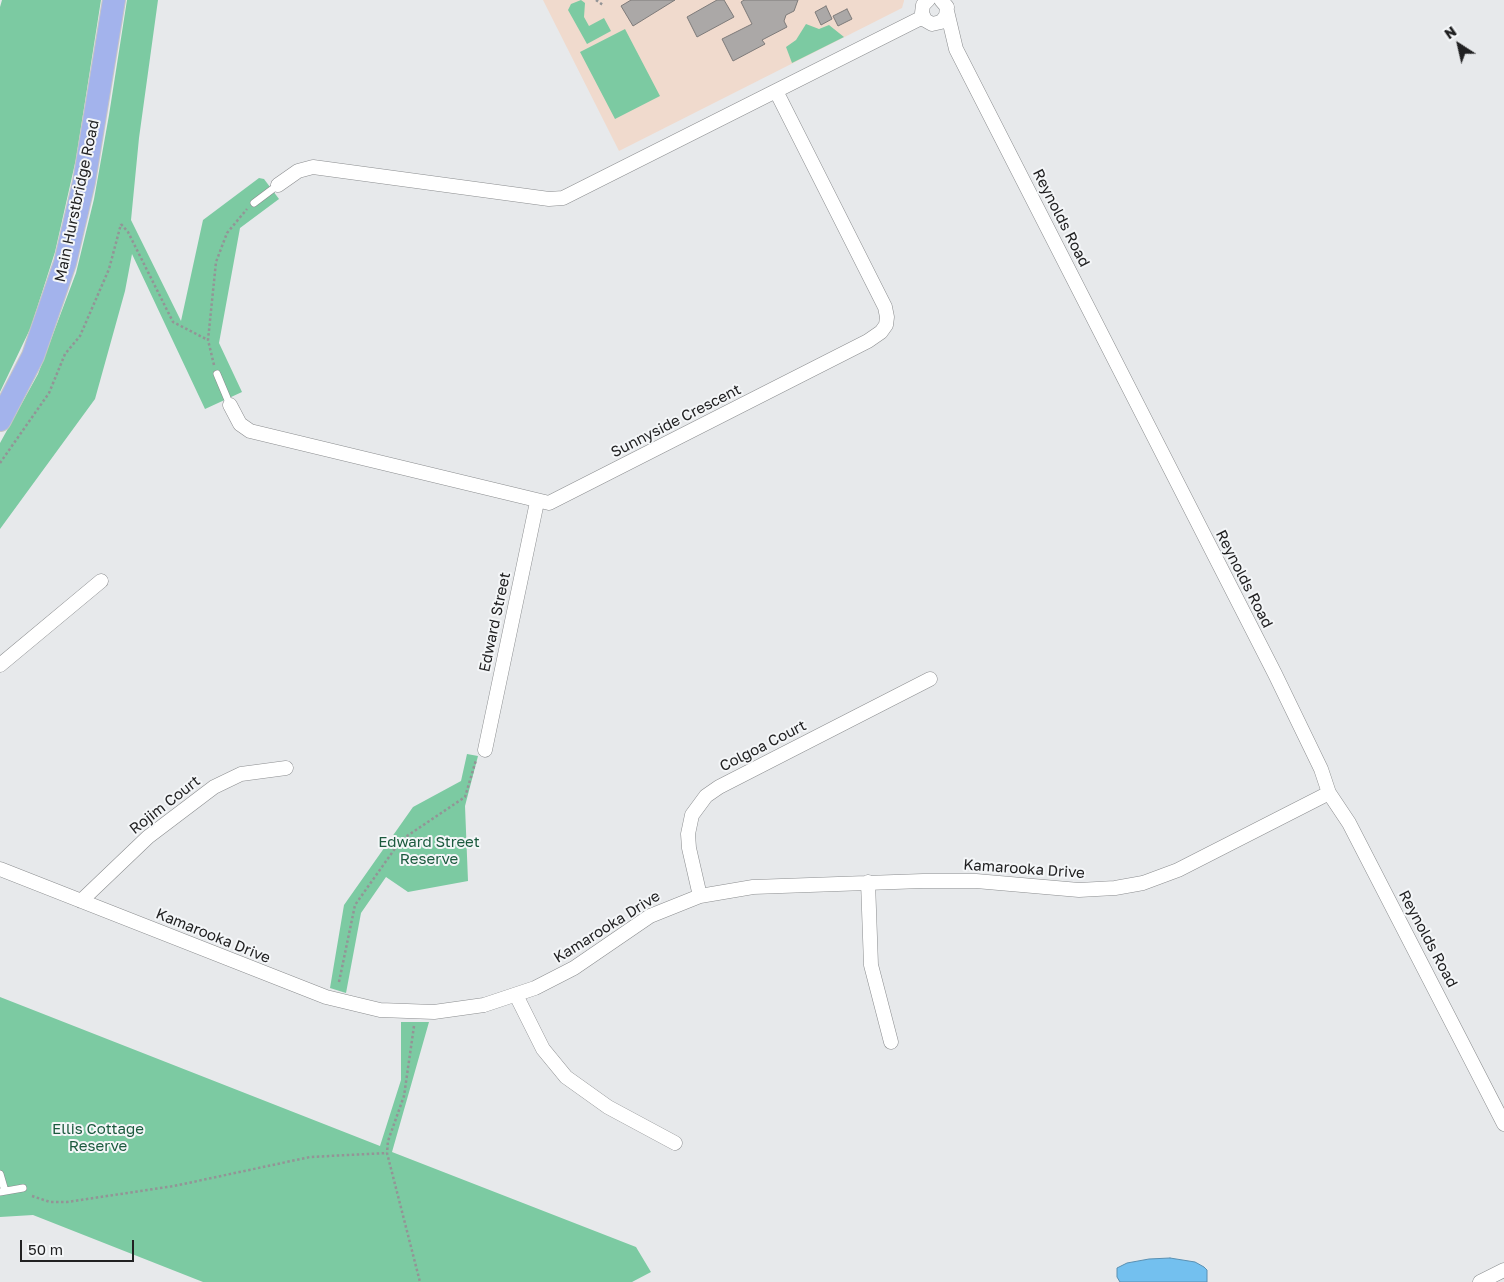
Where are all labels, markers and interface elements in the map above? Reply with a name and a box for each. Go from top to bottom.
north arrow [1434,20,1484,70]
text: N [1441,22,1459,42]
street label: Main Hurstbridge Road [51,118,103,284]
street label: Reynolds Road [1029,166,1093,270]
street label: Sunnyside Crescent [608,380,744,462]
street label: Reynolds Road [1212,527,1276,631]
street label: Edward Street [476,570,514,674]
street label: Colgoa Court [717,716,809,776]
street label: Rojim Court [126,772,204,838]
park label: Edward Street Reserve [378,833,480,868]
street label: Kamarooka Drive [963,856,1085,882]
street label: Kamarooka Drive [551,887,663,967]
street label: Reynolds Road [1395,887,1461,991]
street label: Kamarooka Drive [153,905,273,967]
park label: Ellis Cottage Reserve [52,1120,144,1155]
scale bar [22,1230,136,1262]
text: 50 m [28,1240,63,1258]

